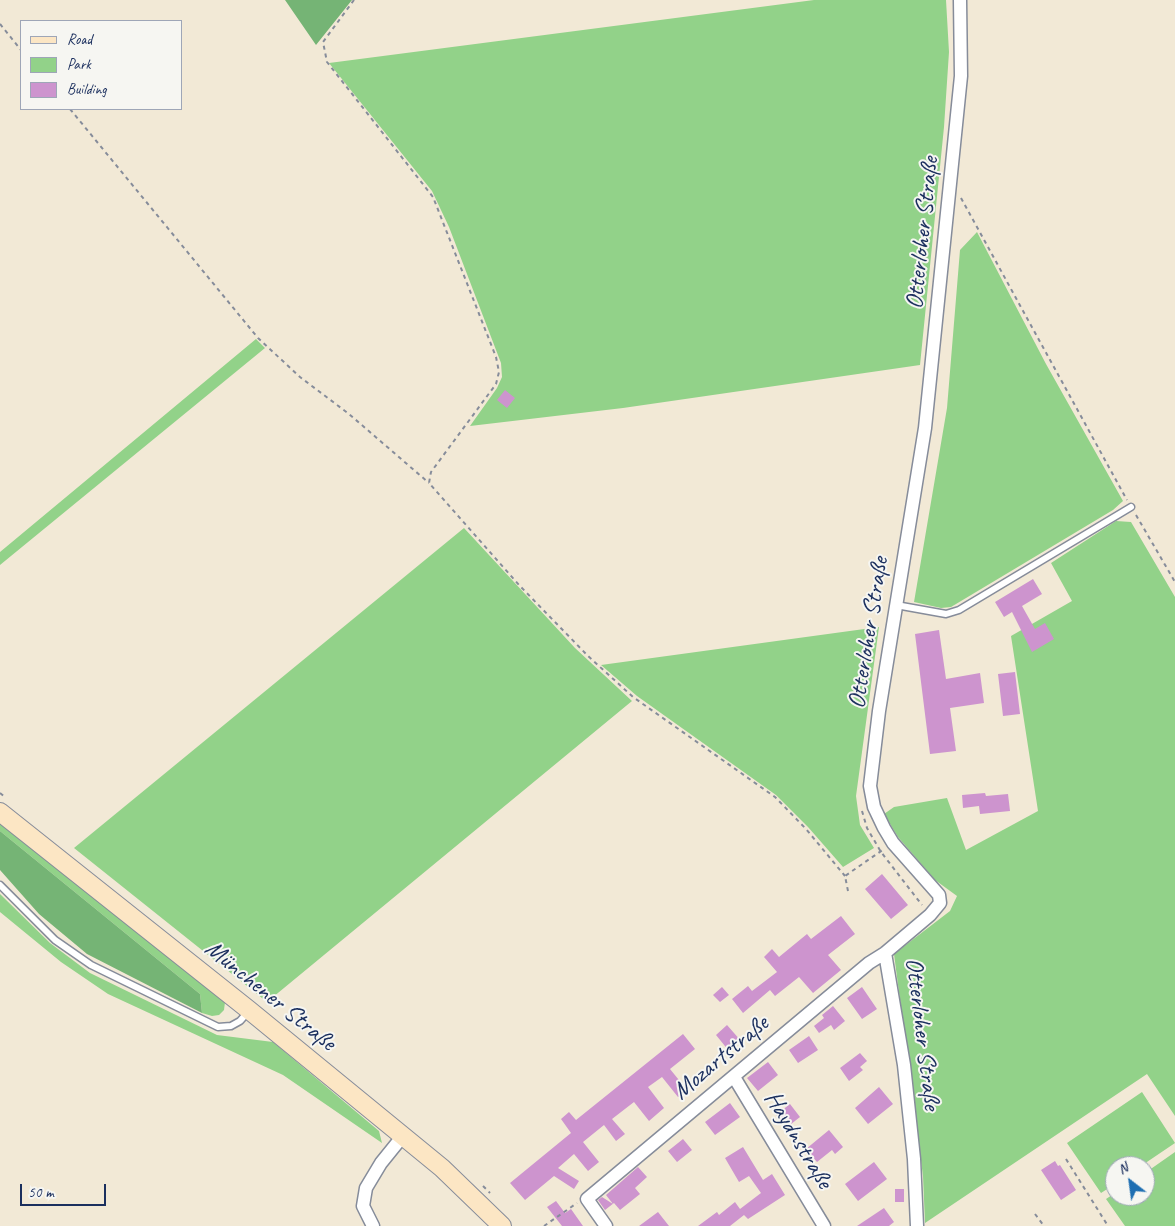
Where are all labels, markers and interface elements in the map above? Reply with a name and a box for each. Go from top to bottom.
legend [20,20,182,110]
text: Road [67,30,92,49]
text: Park [67,55,91,74]
text: Building [67,80,106,99]
street label: Otterloher Straße [900,155,946,311]
street label: Otterloher Straße [842,555,896,711]
street label: Münchener Straße [198,934,342,1058]
street label: Otterloher Straße [898,956,946,1112]
street label: Mozartstraße [667,1009,775,1107]
street label: Haydnstraße [757,1086,839,1194]
north arrow [1105,1156,1155,1206]
text: N [1115,1159,1131,1178]
scale bar [22,1174,109,1206]
text: 50 m [28,1183,54,1202]

